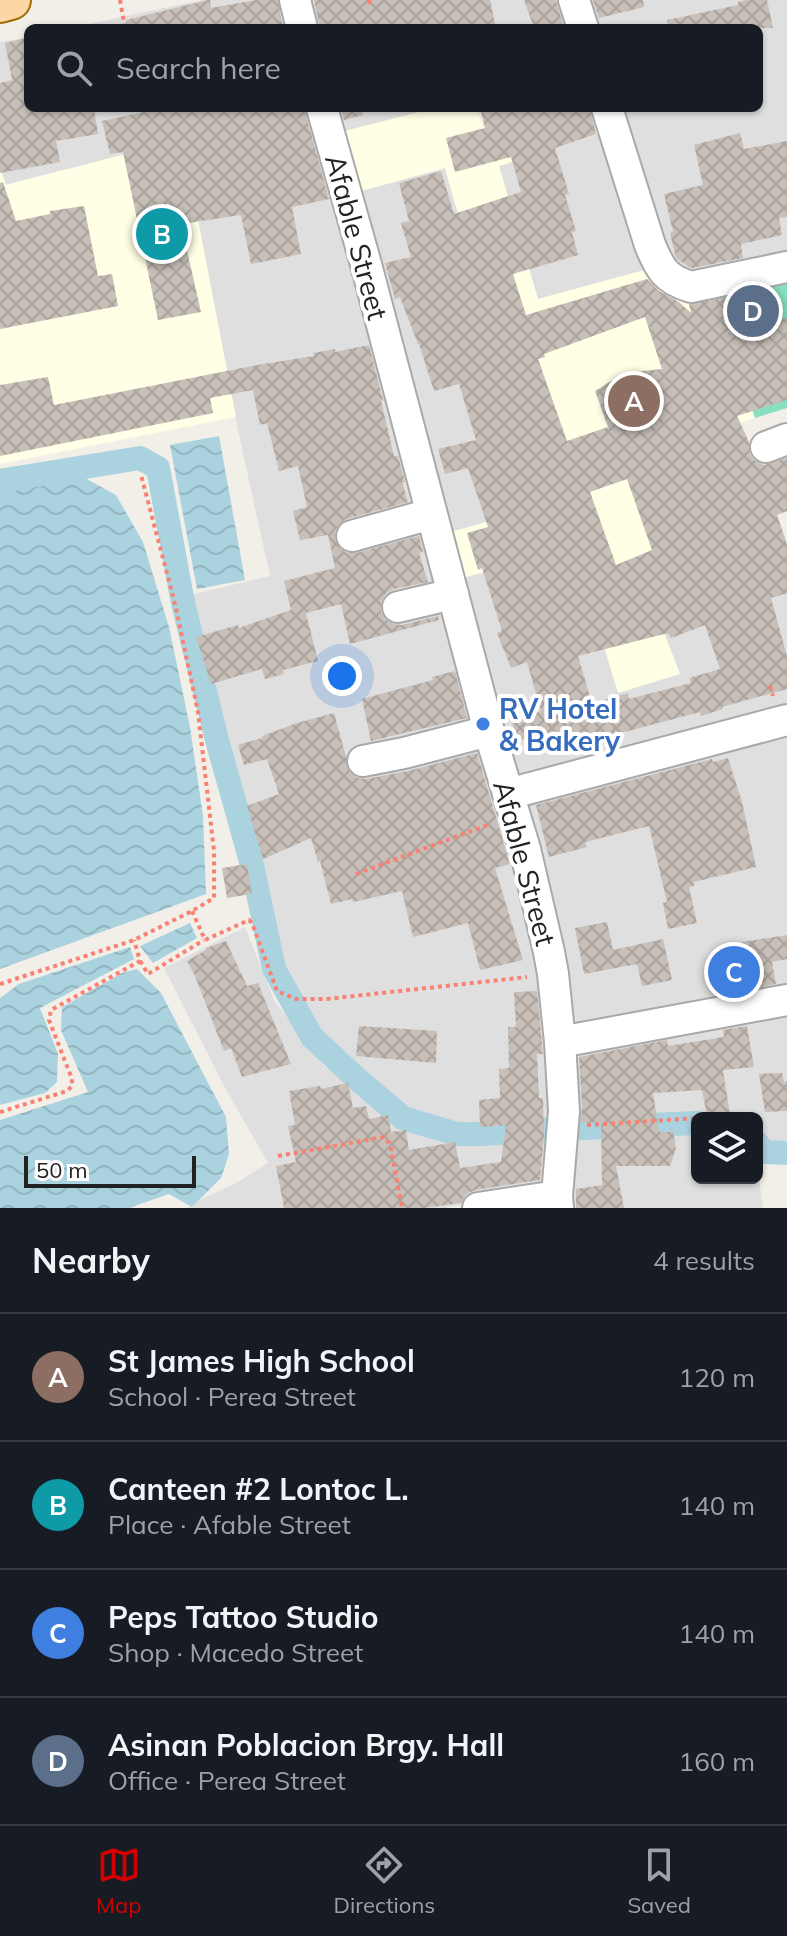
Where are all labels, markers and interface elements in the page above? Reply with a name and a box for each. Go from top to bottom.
search box [24,24,763,112]
icon: search [52,46,96,90]
text: Search here [116,49,281,87]
street label: Afable Street [318,150,396,324]
pin: B [136,204,188,264]
pin: D [727,281,779,341]
pin: A [608,371,660,431]
your location [322,656,362,696]
place label: RV Hotel & Bakery [499,691,621,758]
marker: RV Hotel & Bakery [474,715,492,733]
street label: Afable Street [486,776,564,950]
pin: C [708,942,760,1002]
map controls [691,1112,763,1184]
button: layers [691,1112,763,1184]
scale bar [24,1152,196,1188]
text: 50 m [36,1156,87,1184]
text: Nearby [32,1239,150,1282]
text: 4 results [653,1244,755,1277]
text: St James High School [108,1342,415,1380]
text: A [48,1361,68,1394]
text: 120 m [679,1361,755,1394]
text: School · Perea Street [108,1380,356,1413]
text: Canteen #2 Lontoc L. [108,1470,409,1508]
text: B [49,1489,67,1522]
text: 140 m [679,1489,755,1522]
text: Place · Afable Street [108,1508,351,1541]
text: Peps Tattoo Studio [108,1598,378,1636]
text: C [49,1617,67,1650]
text: 140 m [679,1617,755,1650]
text: Shop · Macedo Street [108,1636,363,1669]
text: Asinan Poblacion Brgy. Hall [108,1726,504,1764]
text: D [48,1745,68,1778]
text: 160 m [679,1745,755,1778]
text: Office · Perea Street [108,1764,346,1797]
tab: Map [96,1843,141,1919]
tab: Directions [334,1843,435,1919]
tab: Saved [627,1843,691,1919]

